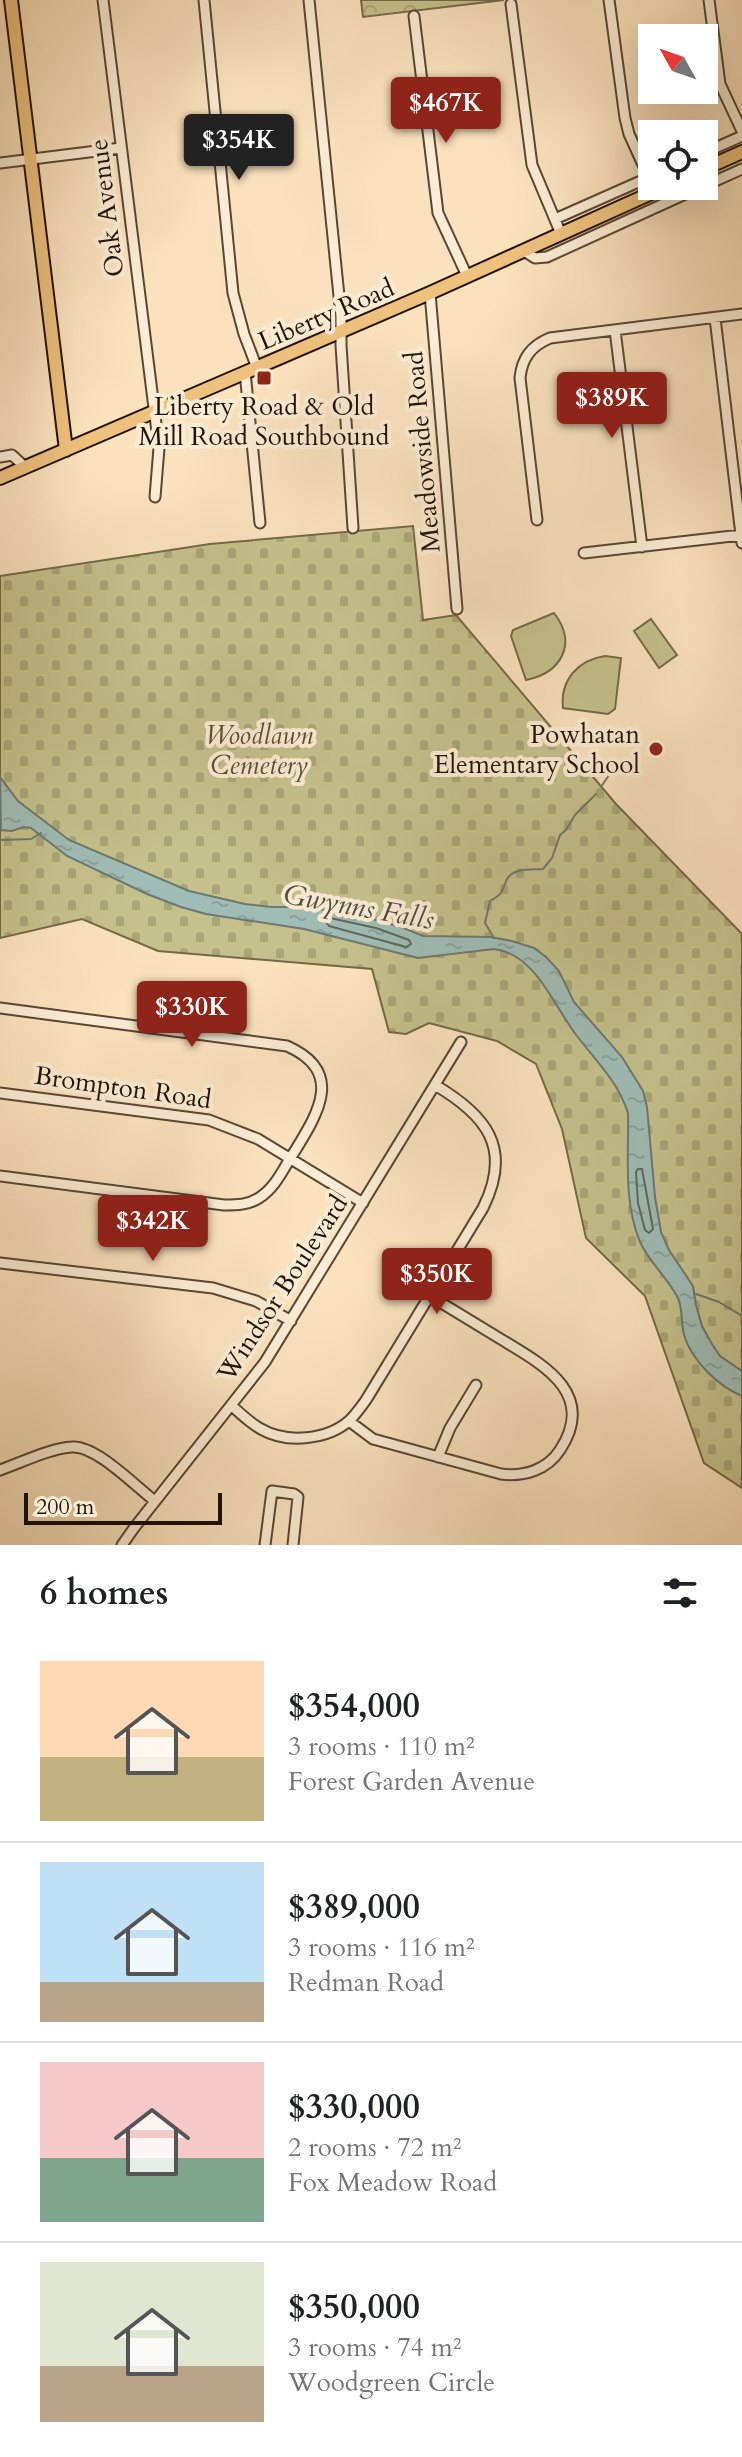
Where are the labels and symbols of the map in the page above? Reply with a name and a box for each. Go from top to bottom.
north arrow [638,24,718,104]
pin: $467K [390,77,502,145]
pin: $354K [183,114,295,182]
street label: Oak Avenue [81,137,132,279]
street label: Liberty Road [253,270,400,359]
street label: Meadowside Road [396,350,449,554]
marker: Liberty Road & Old Mill Road Southbound [255,369,273,387]
pin: $389K [556,372,668,440]
place label: Liberty Road & Old Mill Road Southbound [139,389,390,454]
place label: Powhatan Elementary School [433,717,640,782]
park label: Woodlawn Cemetery [205,718,313,783]
marker: Powhatan Elementary School [647,740,665,758]
water label: Gwynns Falls [281,875,437,939]
pin: $330K [136,981,248,1049]
street label: Brompton Road [32,1058,214,1117]
street label: Windsor Boulevard [208,1188,356,1389]
pin: $342K [97,1195,209,1263]
pin: $350K [381,1248,493,1316]
scale bar [24,1489,222,1525]

